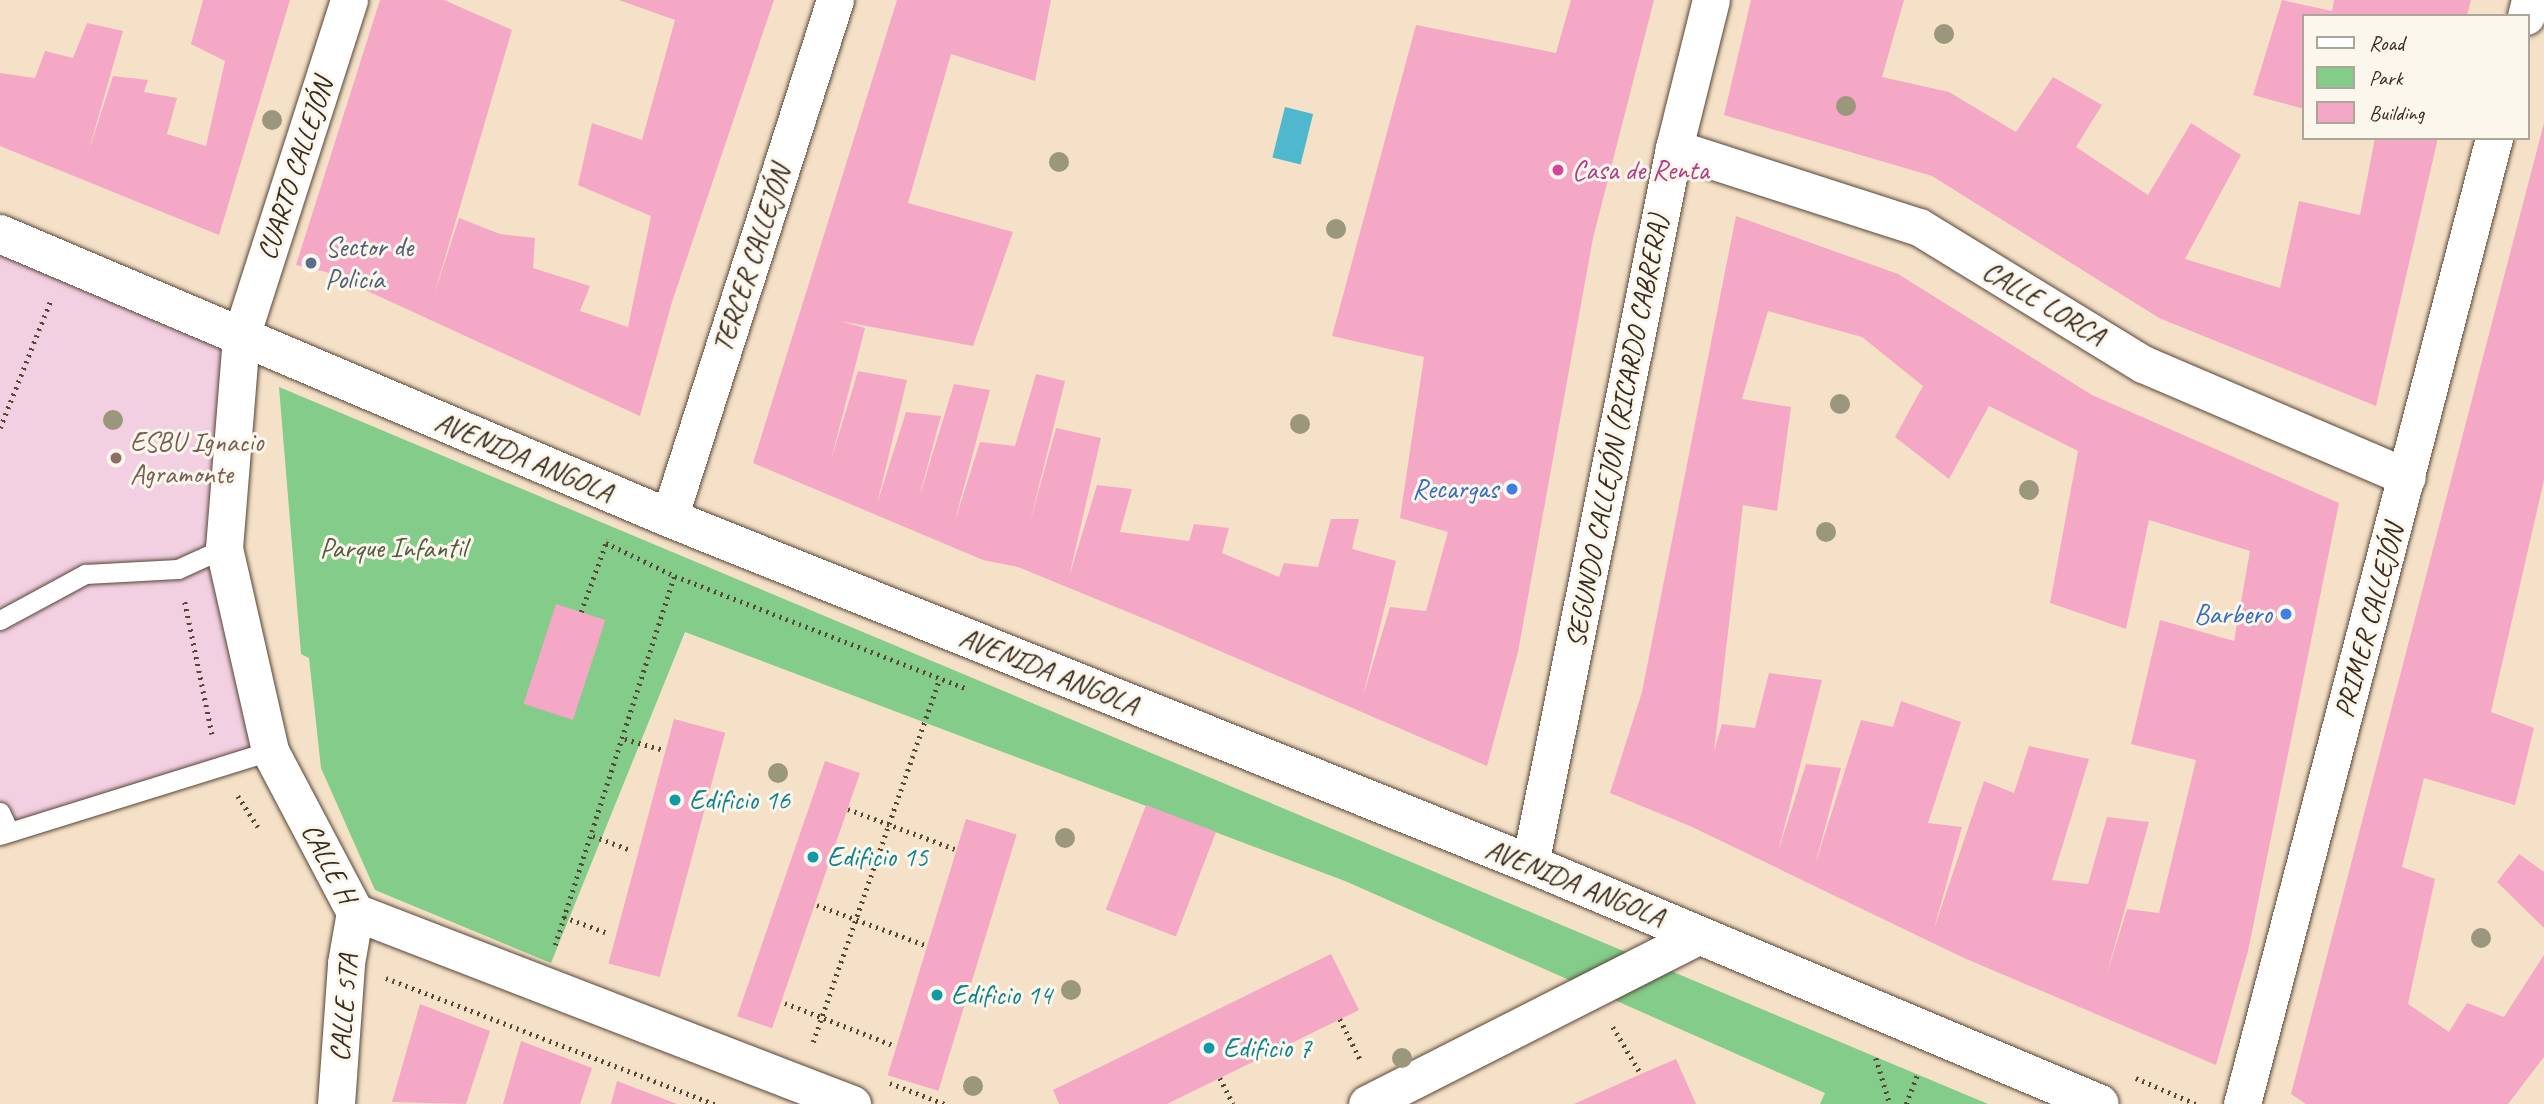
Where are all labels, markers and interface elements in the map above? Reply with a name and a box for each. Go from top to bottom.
legend [2302,14,2530,140]
text: Road [2369,30,2404,56]
text: Park [2369,65,2402,91]
street label: CUARTO CALLEJÓN [250,74,340,264]
text: Building [2369,100,2424,126]
place label: Casa de Renta [1572,153,1709,187]
street label: TERCER CALLEJÓN [706,162,798,356]
marker: Casa de Renta [1550,162,1566,178]
street label: SEGUNDO CALLEJÓN (RICARDO CABRERA) [1559,214,1675,648]
place label: Sector de Policía [325,230,413,296]
street label: CALLE LORCA [1977,254,2111,352]
marker: Sector de Policía [303,255,319,271]
street label: AVENIDA ANGOLA [430,405,618,509]
place label: ESBU Ignacio Agramonte [130,425,263,491]
marker: ESBU Ignacio Agramonte [108,450,124,466]
place label: Recargas [1412,472,1498,506]
marker: Recargas [1504,481,1520,497]
street label: PRIMER CALLEJÓN [2327,522,2411,720]
park label: Parque Infantil [320,531,466,565]
place label: Barbero [2194,597,2272,631]
marker: Barbero [2278,606,2294,622]
street label: AVENIDA ANGOLA [955,620,1143,722]
place label: Edificio 16 [689,783,790,817]
marker: Edificio 16 [667,792,683,808]
street label: CALLE H [294,818,364,908]
street label: AVENIDA ANGOLA [1481,832,1669,934]
place label: Edificio 15 [827,840,928,874]
marker: Edificio 15 [805,849,821,865]
street label: CALLE 5TA [323,953,365,1063]
place label: Edificio 14 [951,978,1052,1012]
marker: Edificio 14 [929,987,945,1003]
place label: Edificio 7 [1223,1031,1311,1065]
marker: Edificio 7 [1201,1040,1217,1056]

